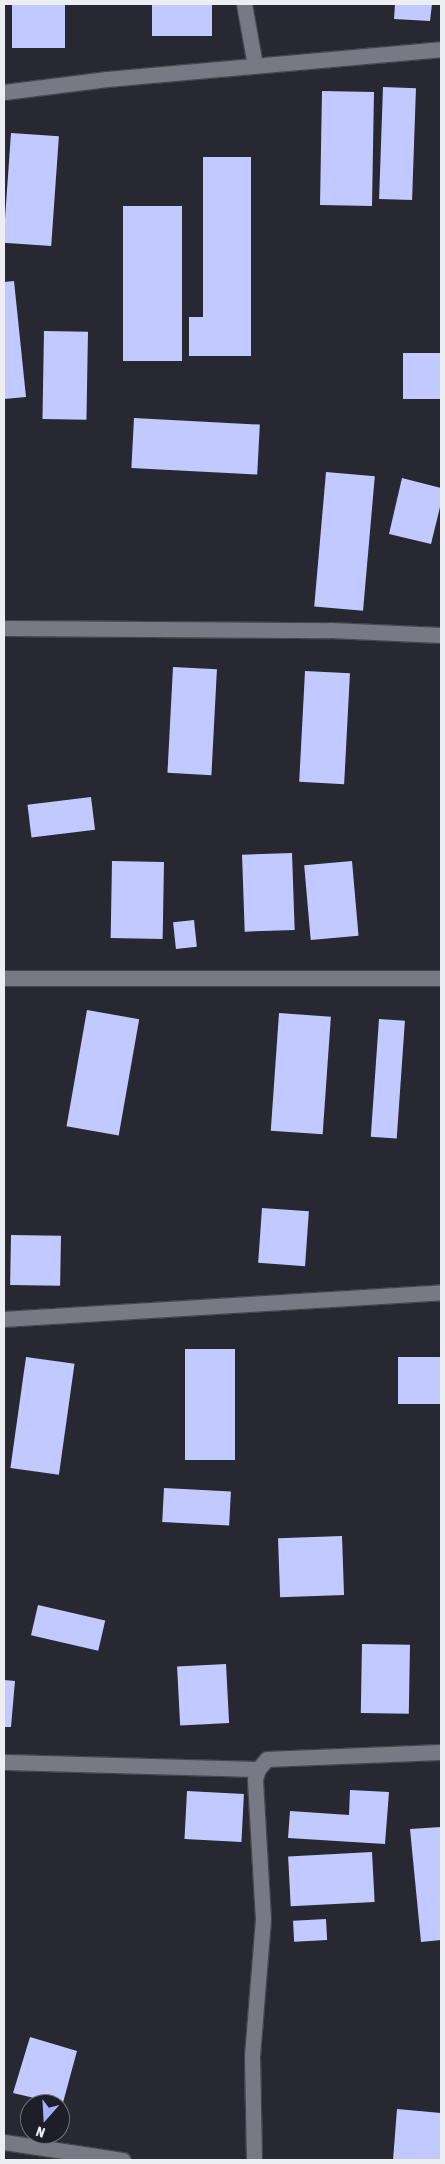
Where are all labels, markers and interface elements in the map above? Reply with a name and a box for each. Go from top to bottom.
north arrow [20,2094,70,2144]
text: N [34,2123,47,2141]

